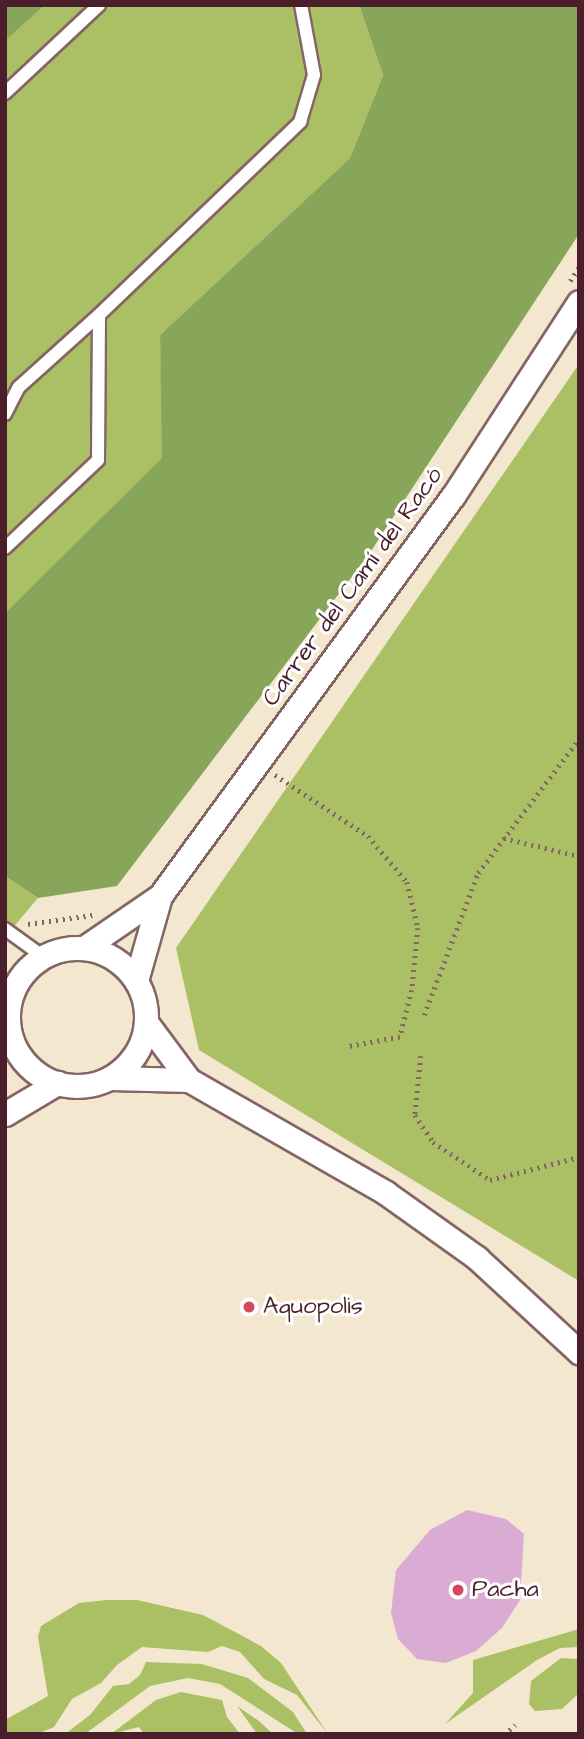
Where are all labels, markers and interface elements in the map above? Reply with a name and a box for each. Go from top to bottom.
street label: Carrer del Camí del Racó [257,462,449,712]
place label: Aquopolis [263,1293,363,1321]
marker: Aquopolis [241,1299,257,1315]
place label: Pacha [472,1576,539,1604]
marker: Pacha [450,1582,466,1598]

